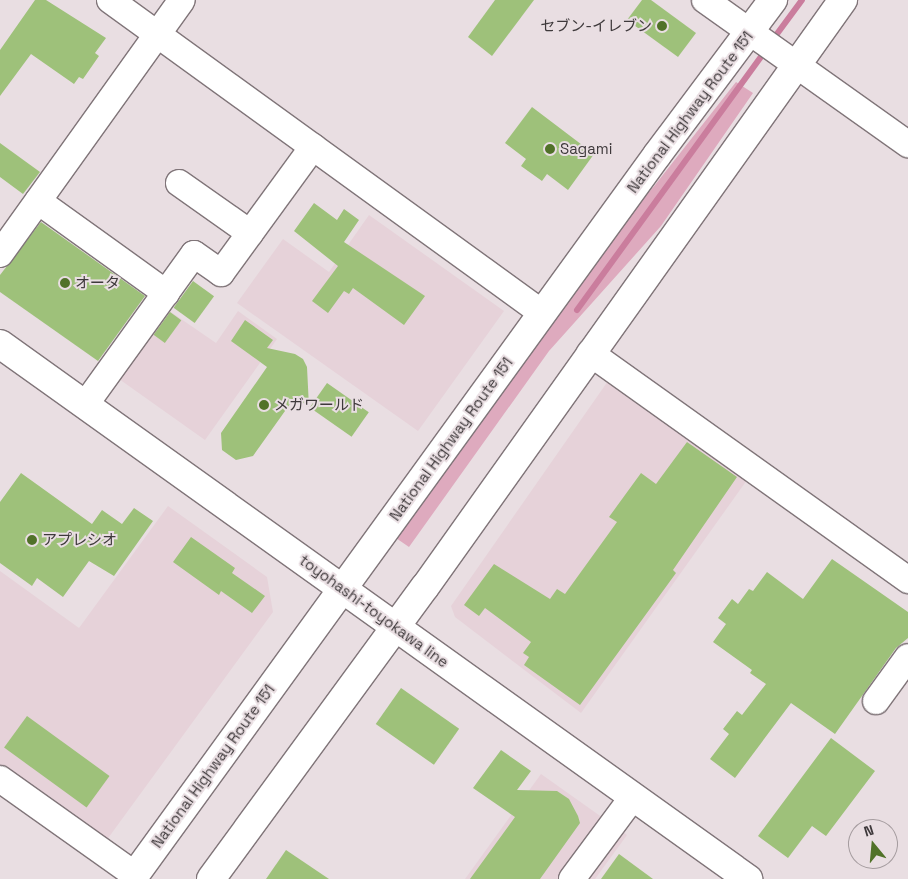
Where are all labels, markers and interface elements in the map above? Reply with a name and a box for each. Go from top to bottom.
place label: セブン-イレブン [540,17,652,35]
marker: セブン-イレブン [656,20,668,32]
street label: National Highway Route 151 [623,28,757,196]
place label: Sagami [560,140,612,158]
marker: Sagami [544,143,556,155]
place label: オータ [75,274,120,292]
marker: オータ [59,277,71,289]
street label: National Highway Route 151 [386,354,516,524]
place label: メガワールド [274,396,364,414]
marker: メガワールド [258,399,270,411]
place label: アプレシオ [42,531,117,549]
marker: アプレシオ [26,534,38,546]
street label: toyohashi-toyokawa line [296,551,452,671]
street label: National Highway Route 151 [148,681,278,851]
north arrow [848,819,898,869]
text: N [862,821,876,841]

